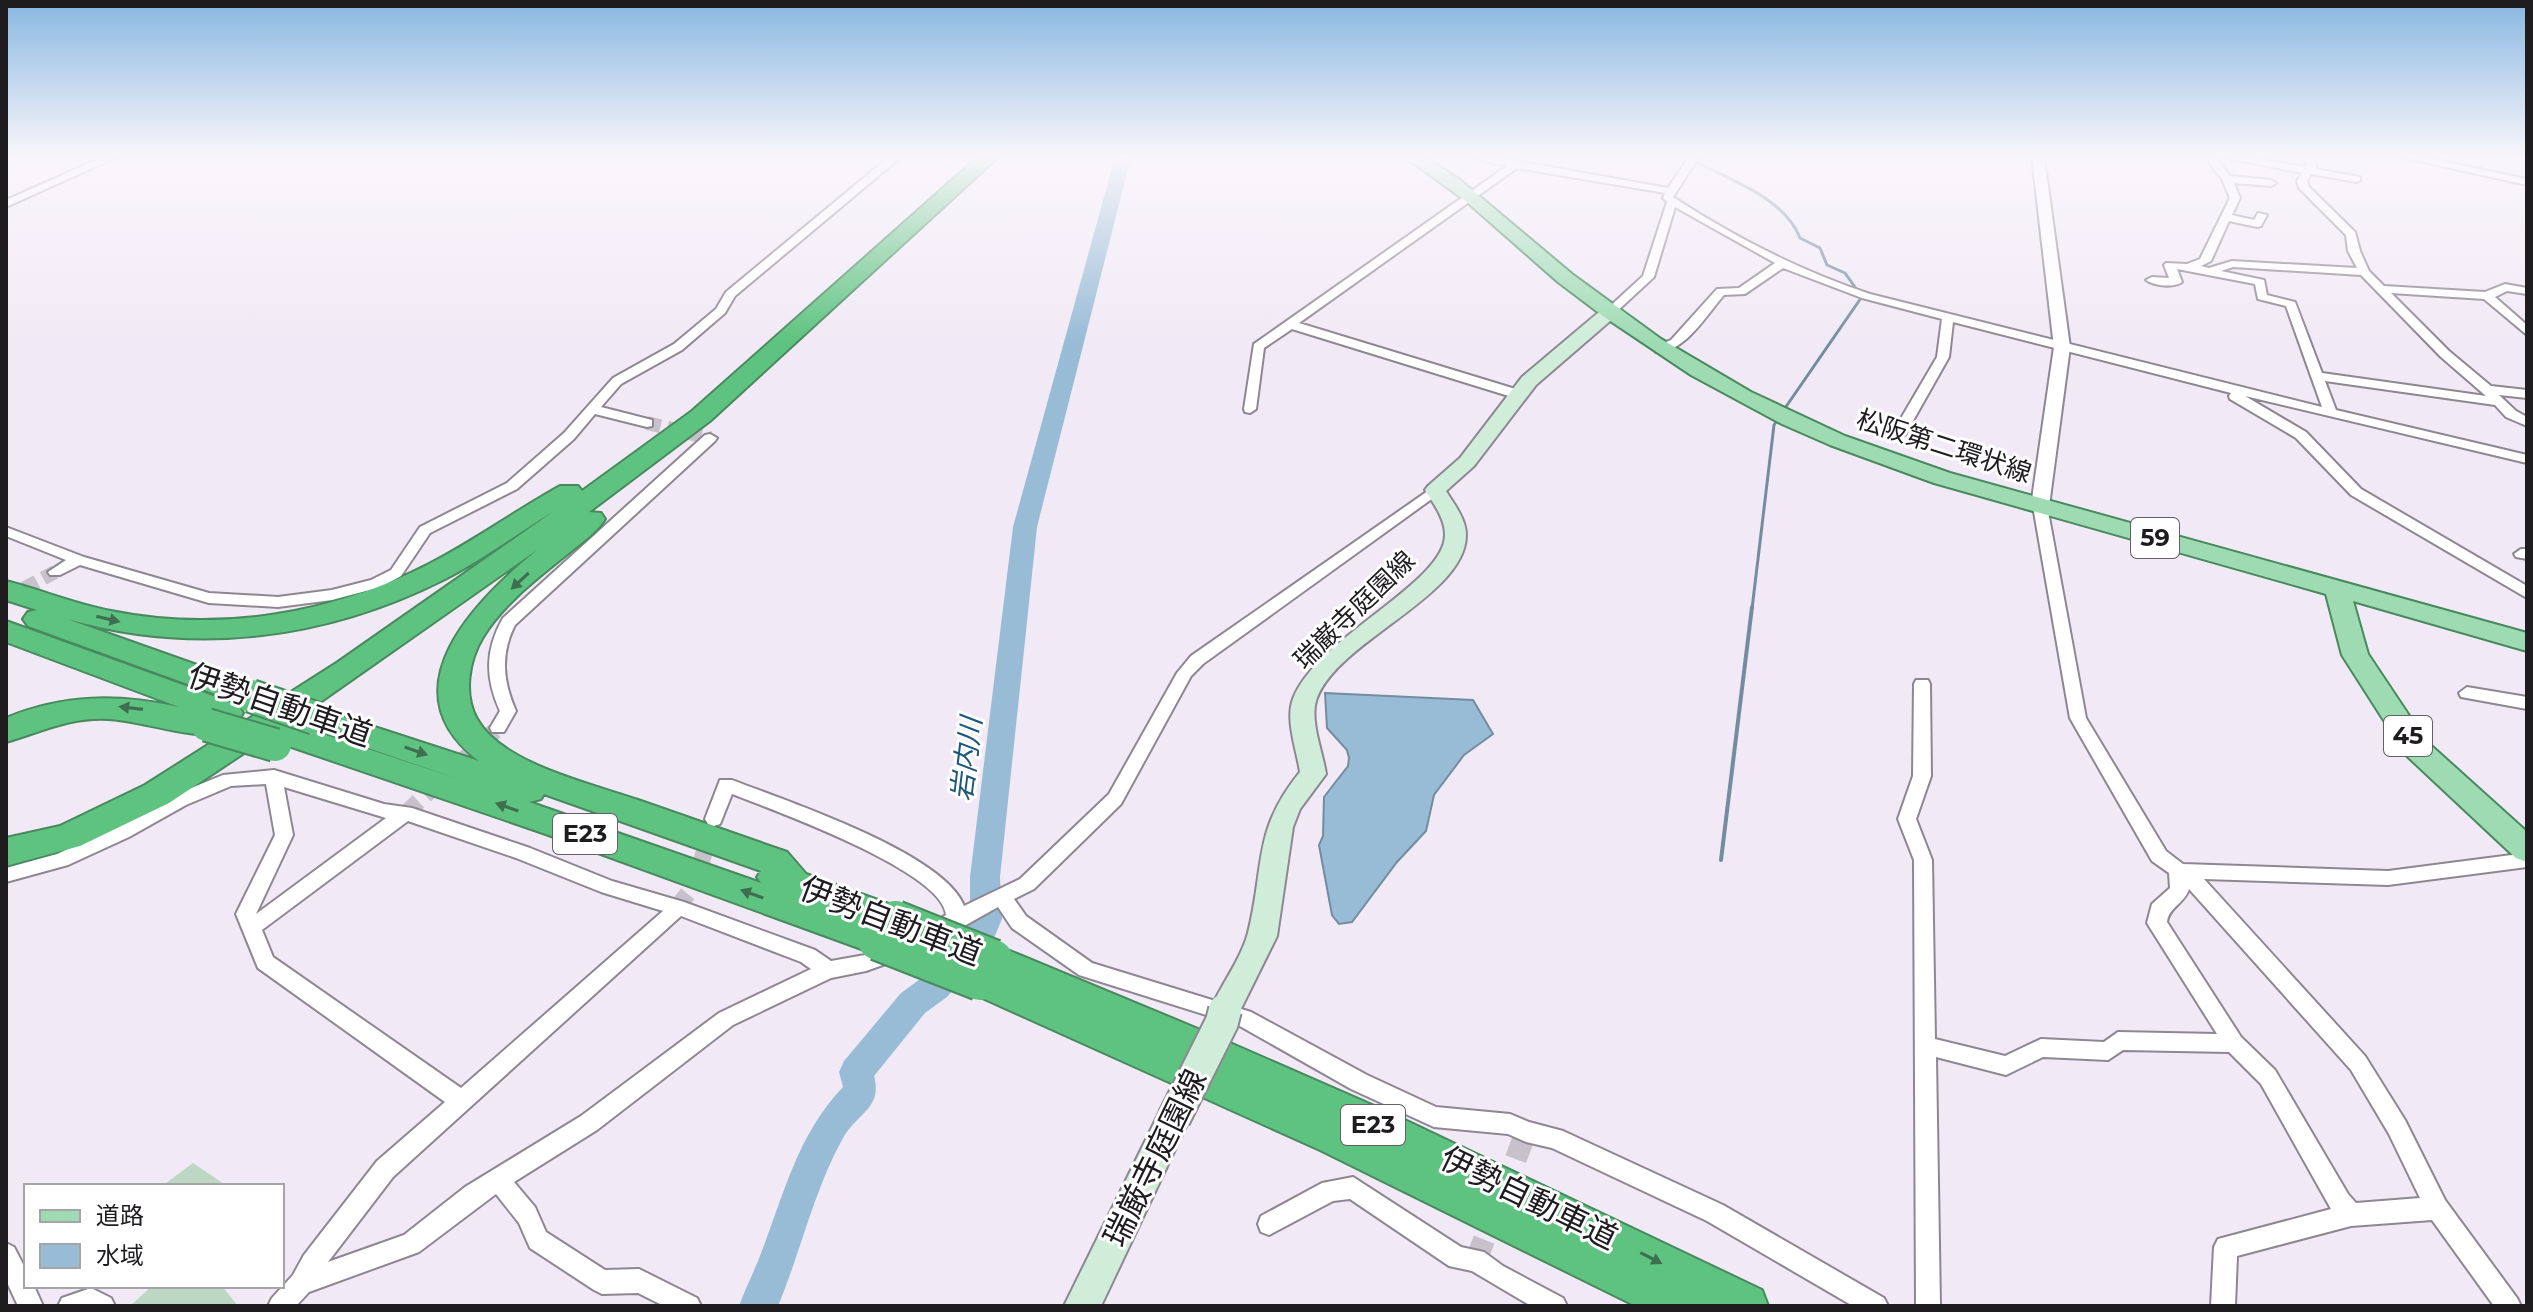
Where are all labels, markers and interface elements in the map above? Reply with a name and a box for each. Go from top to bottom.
street label: 松阪第二環状線 [1853,403,2035,489]
road number: 59 [2131,518,2179,558]
street label: 瑞巌寺庭園線 [1287,544,1421,676]
one-way arrow [510,572,529,590]
one-way arrow [95,613,120,626]
street label: 伊勢自動車道 [183,655,377,754]
one-way arrow [118,701,143,714]
water label: 岩内川 [944,712,988,803]
road number: 45 [2384,716,2432,756]
one-way arrow [404,746,428,758]
one-way arrow [494,800,518,812]
road number: E23 [553,814,617,854]
street label: 伊勢自動車道 [795,868,988,973]
one-way arrow [739,887,763,900]
street label: 瑞厳寺庭園線 [1095,1063,1214,1253]
road number: E23 [1341,1105,1405,1145]
street label: 伊勢自動車道 [1434,1138,1624,1257]
legend [24,1184,284,1288]
text: 道路 [96,1201,144,1230]
text: 水域 [96,1241,144,1270]
one-way arrow [1639,1251,1662,1264]

